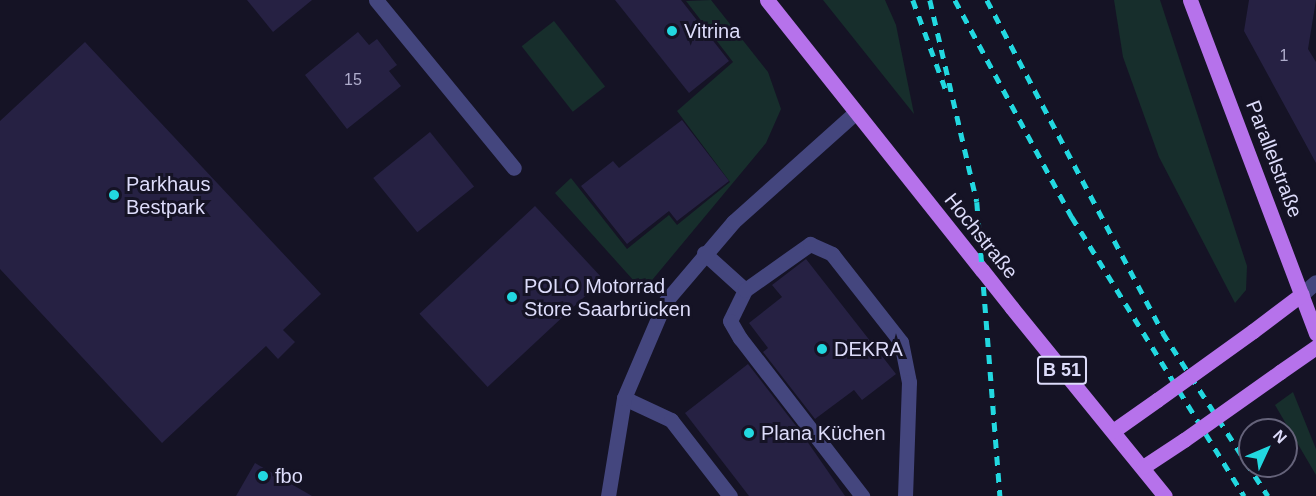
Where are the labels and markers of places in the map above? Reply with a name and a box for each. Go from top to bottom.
place label: Vitrina [684,19,740,43]
marker: Vitrina [665,24,679,38]
place label: Parkhaus Bestpark [126,172,210,219]
marker: Parkhaus Bestpark [107,188,121,202]
place label: POLO Motorrad Store Saarbrücken [524,274,691,321]
marker: POLO Motorrad Store Saarbrücken [505,290,519,304]
place label: DEKRA [834,337,903,361]
marker: DEKRA [815,342,829,356]
place label: Plana Küchen [761,421,886,445]
marker: Plana Küchen [742,426,756,440]
place label: fbo [275,464,303,488]
marker: fbo [256,469,270,483]

